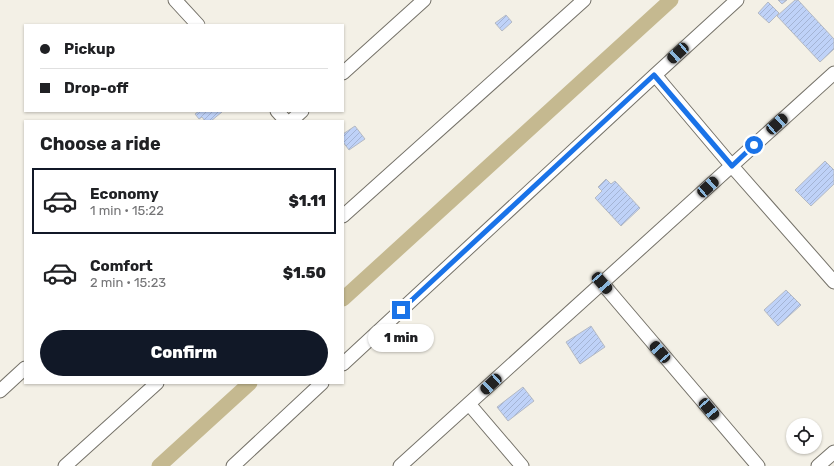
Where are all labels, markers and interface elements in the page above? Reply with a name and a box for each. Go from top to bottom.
text: Pickup [64,40,115,58]
car [665,41,691,65]
text: Drop-off [64,79,128,97]
car [764,112,790,136]
text: Choose a ride [40,133,161,155]
route start [745,136,763,154]
car [695,175,721,199]
icon: car [42,183,78,219]
text: Economy [90,185,159,203]
text: $1.11 [288,192,326,210]
text: 1 min · 15:22 [90,203,164,218]
icon: car [42,255,78,291]
text: Comfort [90,257,153,275]
text: $1.50 [283,264,326,282]
car [590,270,614,296]
text: 2 min · 15:23 [90,275,166,290]
route end [392,301,410,319]
callout: 1 min [368,324,434,352]
button: Confirm [40,330,328,376]
text: 1 min [384,330,418,345]
car [648,339,672,365]
car [478,371,504,397]
car [697,396,721,422]
map controls [786,418,822,454]
button: locate [786,418,822,454]

